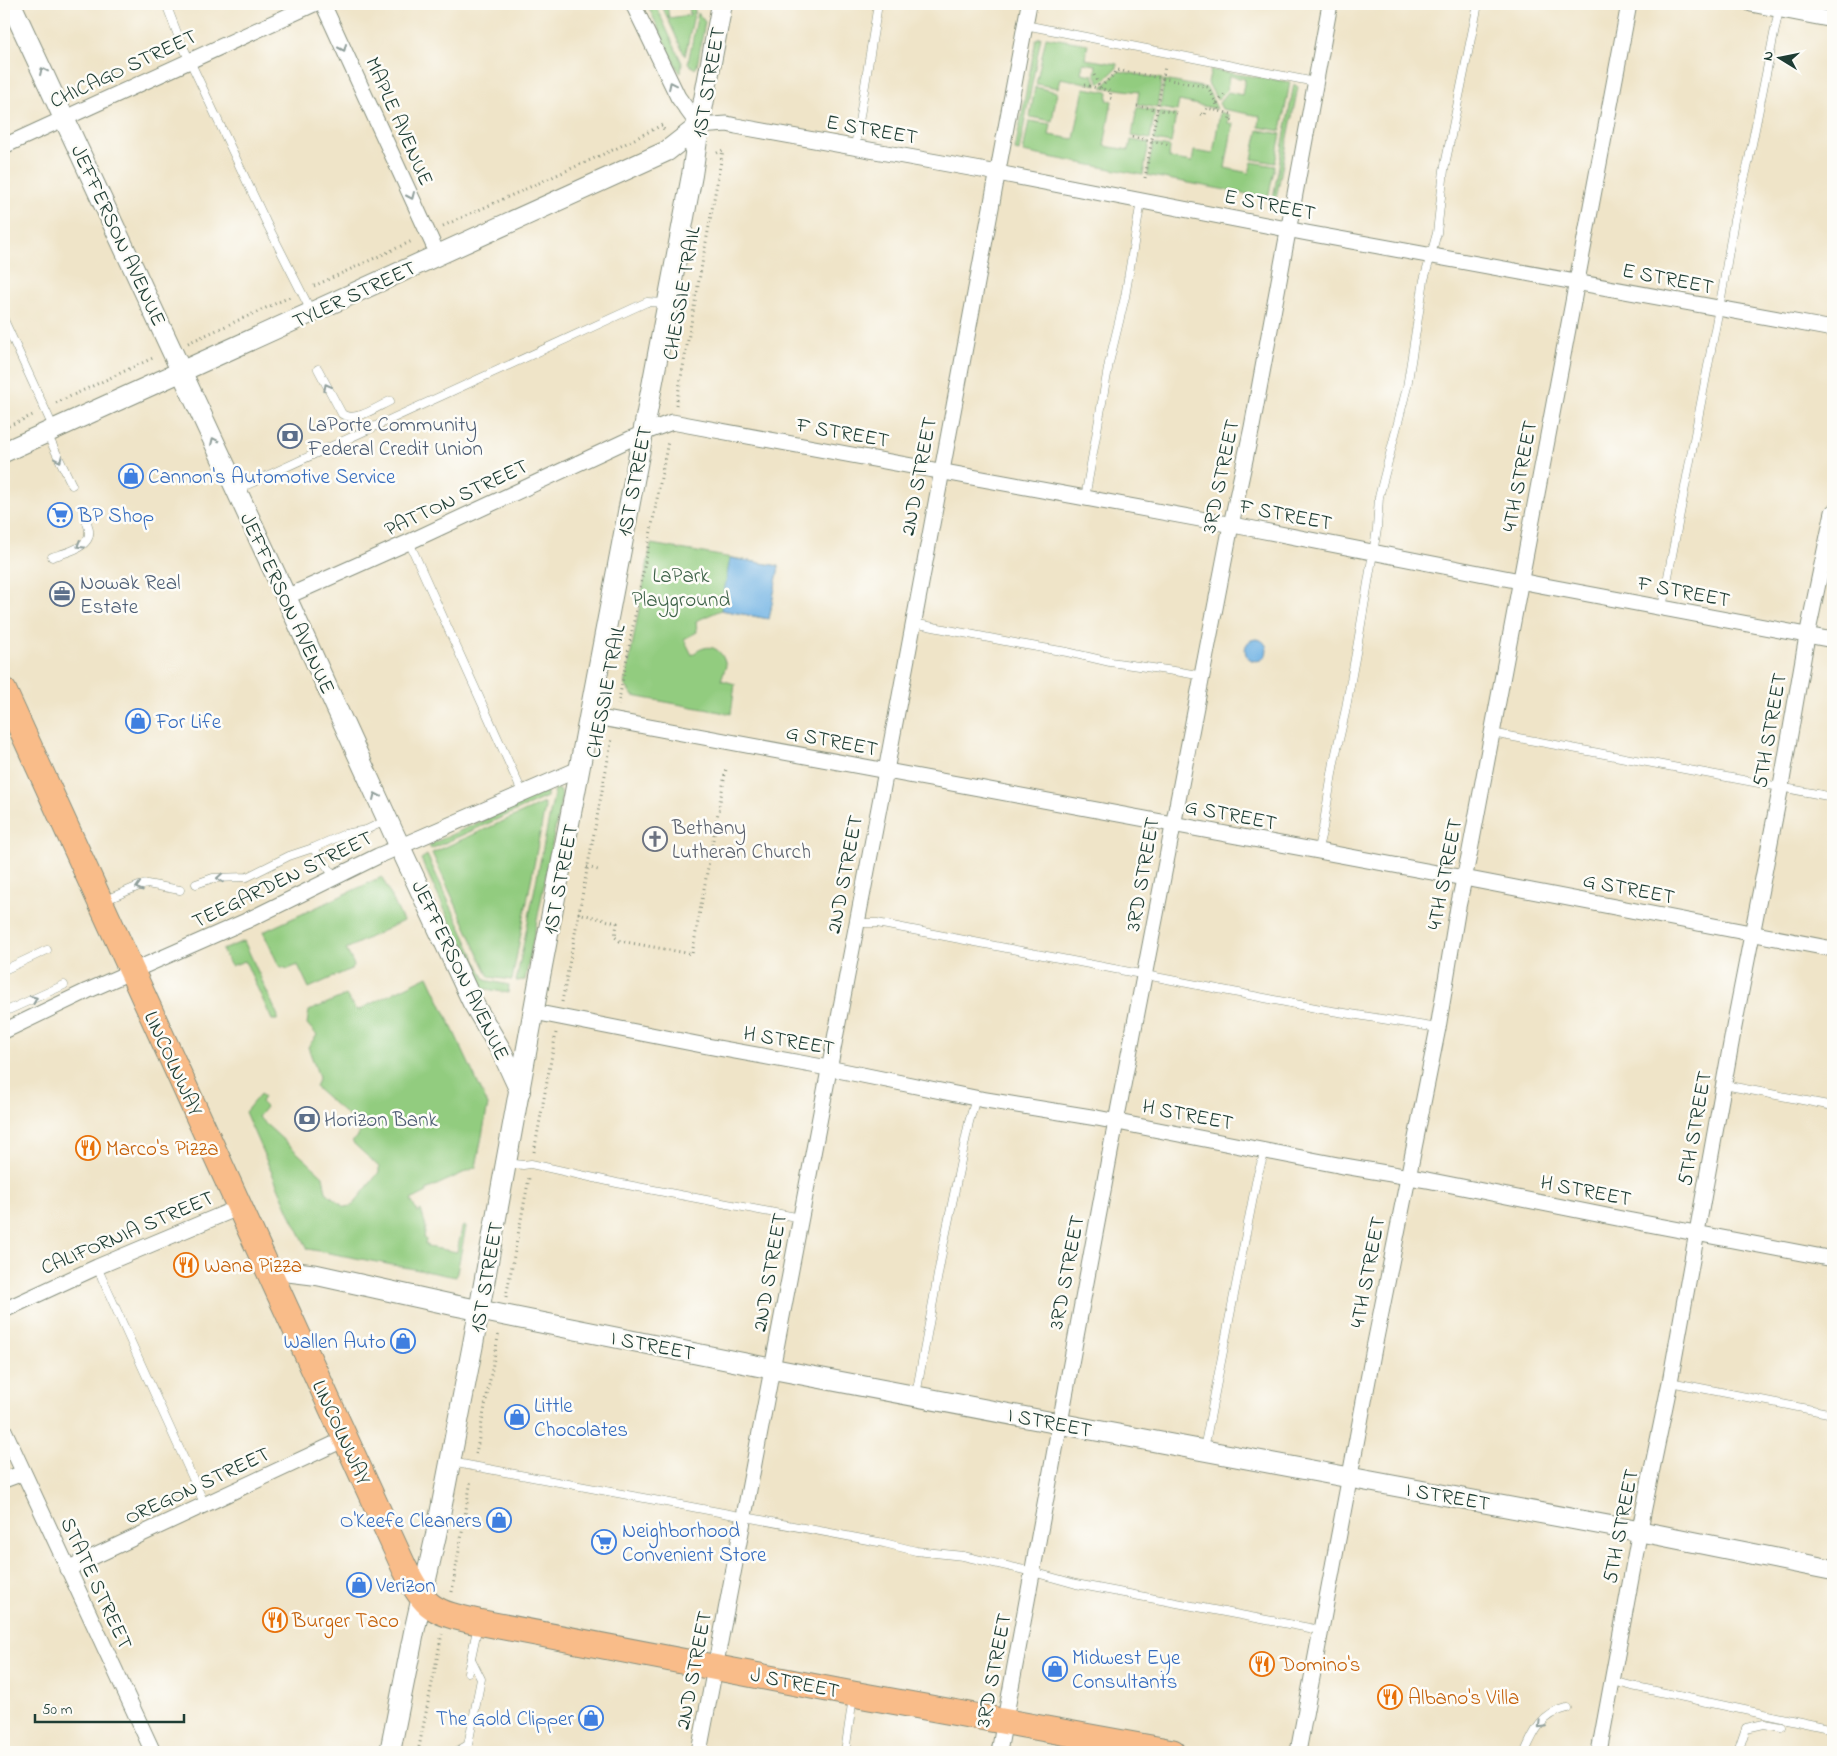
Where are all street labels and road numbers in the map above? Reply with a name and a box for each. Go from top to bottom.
street label: CHICAGO STREET [45,23,202,117]
street label: 1ST STREET [685,25,734,140]
street label: MAPLE AVENUE [356,53,440,191]
street label: E STREET [823,108,920,154]
street label: JEFFERSON AVENUE [62,140,172,331]
street label: E STREET [1221,182,1318,230]
street label: CHESSIE TRAIL [656,224,710,363]
street label: TYLER STREET [288,254,422,338]
street label: E STREET [1619,256,1716,304]
street label: F STREET [793,411,891,457]
street label: 2ND STREET [894,415,946,538]
street label: 3RD STREET [1195,417,1249,536]
street label: 4TH STREET [1495,418,1546,535]
street label: 1ST STREET [611,424,661,539]
street label: PATTON STREET [380,452,534,545]
street label: F STREET [1236,492,1334,540]
street label: JEFFERSON AVENUE [231,508,341,699]
street label: F STREET [1634,569,1732,617]
street label: CHESSIE TRAIL [579,622,635,761]
street label: 5TH STREET [1746,671,1796,790]
street label: G STREET [783,718,880,766]
street label: G STREET [1182,792,1279,840]
street label: 2ND STREET [820,813,872,936]
street label: 3RD STREET [1119,815,1169,934]
street label: 4TH STREET [1420,816,1471,933]
street label: 1ST STREET [537,822,587,937]
street label: TEEGARDEN STREET [188,824,378,938]
street label: G STREET [1580,866,1677,914]
street label: JEFFERSON AVENUE [403,876,516,1066]
street label: LINCOLNWAY [135,1007,210,1121]
street label: H STREET [741,1019,837,1065]
street label: 5TH STREET [1671,1069,1721,1188]
street label: H STREET [1140,1092,1236,1139]
street label: H STREET [1538,1168,1634,1215]
street label: CALIFORNIA STREET [37,1184,219,1284]
street label: 2ND STREET [746,1211,796,1334]
street label: 3RD STREET [1042,1213,1094,1332]
street label: 4TH STREET [1343,1214,1394,1331]
street label: 1ST STREET [463,1220,512,1335]
street label: I STREET [608,1324,697,1370]
street label: LINCOLNWAY [303,1376,378,1490]
street label: I STREET [1005,1401,1094,1447]
street label: OREGON STREET [120,1440,275,1534]
street label: 5TH STREET [1596,1467,1648,1586]
street label: I STREET [1403,1476,1492,1520]
street label: STATE STREET [51,1513,139,1655]
street label: 2ND STREET [669,1609,721,1732]
street label: 3RD STREET [969,1611,1021,1730]
street label: J STREET [748,1661,842,1707]

